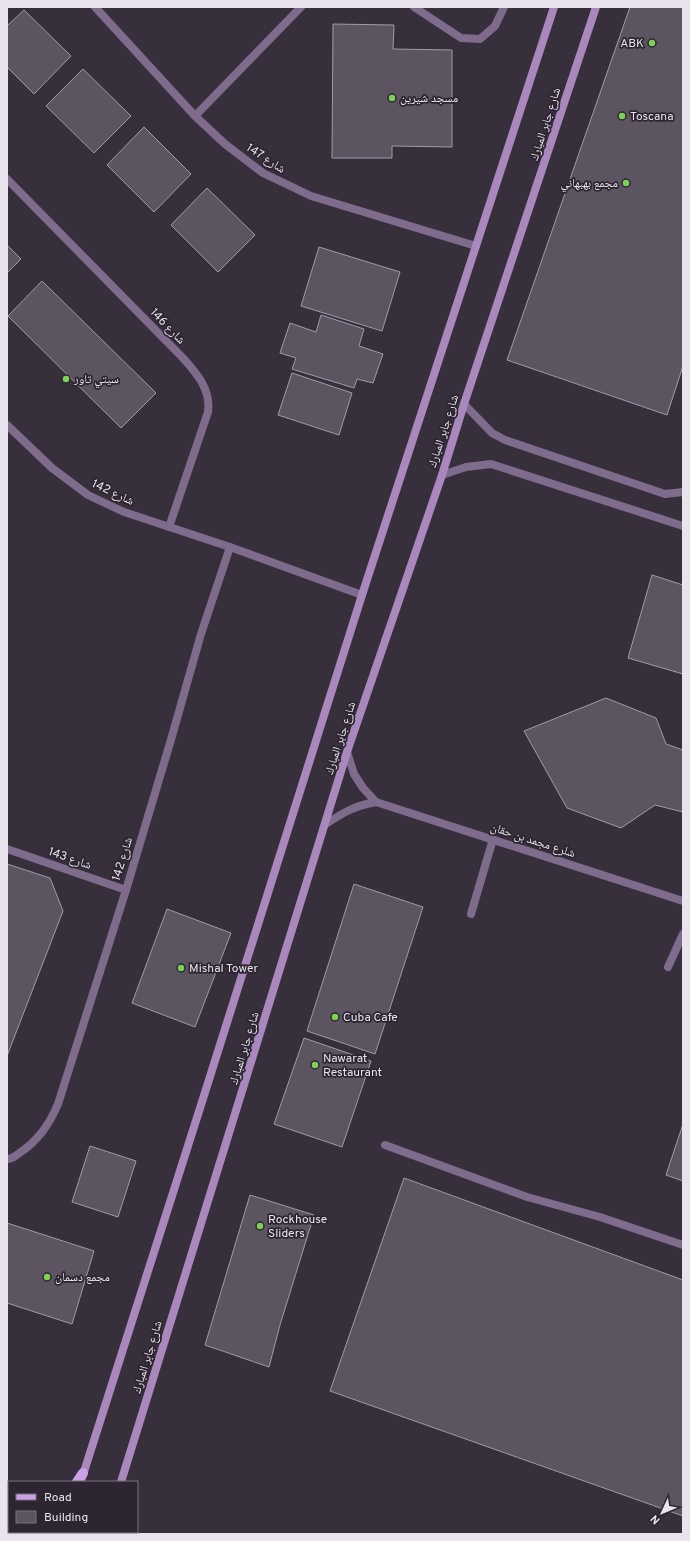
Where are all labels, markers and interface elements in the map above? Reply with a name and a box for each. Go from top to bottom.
place label: ABK [620,36,644,52]
marker: ABK [647,38,657,48]
street label: شارع جابر المبارك [527,86,565,163]
place label: مسجد شيرين [400,91,458,107]
marker: مسجد شيرين [387,93,397,103]
place label: Toscana [630,109,673,125]
marker: Toscana [617,111,627,121]
street label: شارع 147 [243,140,288,177]
place label: مجمع بهبهاني [561,176,618,193]
marker: مجمع بهبهاني [621,178,631,188]
street label: شارع 146 [146,305,189,348]
place label: سيتي تاور [73,372,119,389]
marker: سيتي تاور [61,374,71,384]
street label: شارع جابر المبارك [425,393,463,470]
street label: شارع 142 [89,476,136,510]
street label: شارع جابر المبارك [322,700,360,777]
street label: شلرع مجمد بن حقان [488,820,577,862]
street label: شارع 142 [109,835,137,883]
street label: شارع 143 [46,844,93,874]
place label: Mishal Tower [189,961,258,977]
marker: Mishal Tower [176,963,186,973]
street label: شارع جابر المبارك [226,1010,264,1087]
place label: Cuba Cafe [343,1010,398,1026]
marker: Cuba Cafe [330,1012,340,1022]
place label: Nawarat Restaurant [323,1051,382,1081]
marker: Nawarat Restaurant [310,1060,320,1070]
place label: Rockhouse Sliders [268,1212,327,1242]
marker: Rockhouse Sliders [255,1221,265,1231]
place label: مجمع دسمان [55,1270,110,1286]
marker: مجمع دسمان [42,1272,52,1282]
street label: شارع جابر المبارك [129,1319,167,1396]
legend [8,1481,138,1533]
text: Road [44,1490,72,1506]
north arrow [642,1493,682,1533]
text: Building [44,1510,88,1526]
text: N [648,1512,663,1527]

